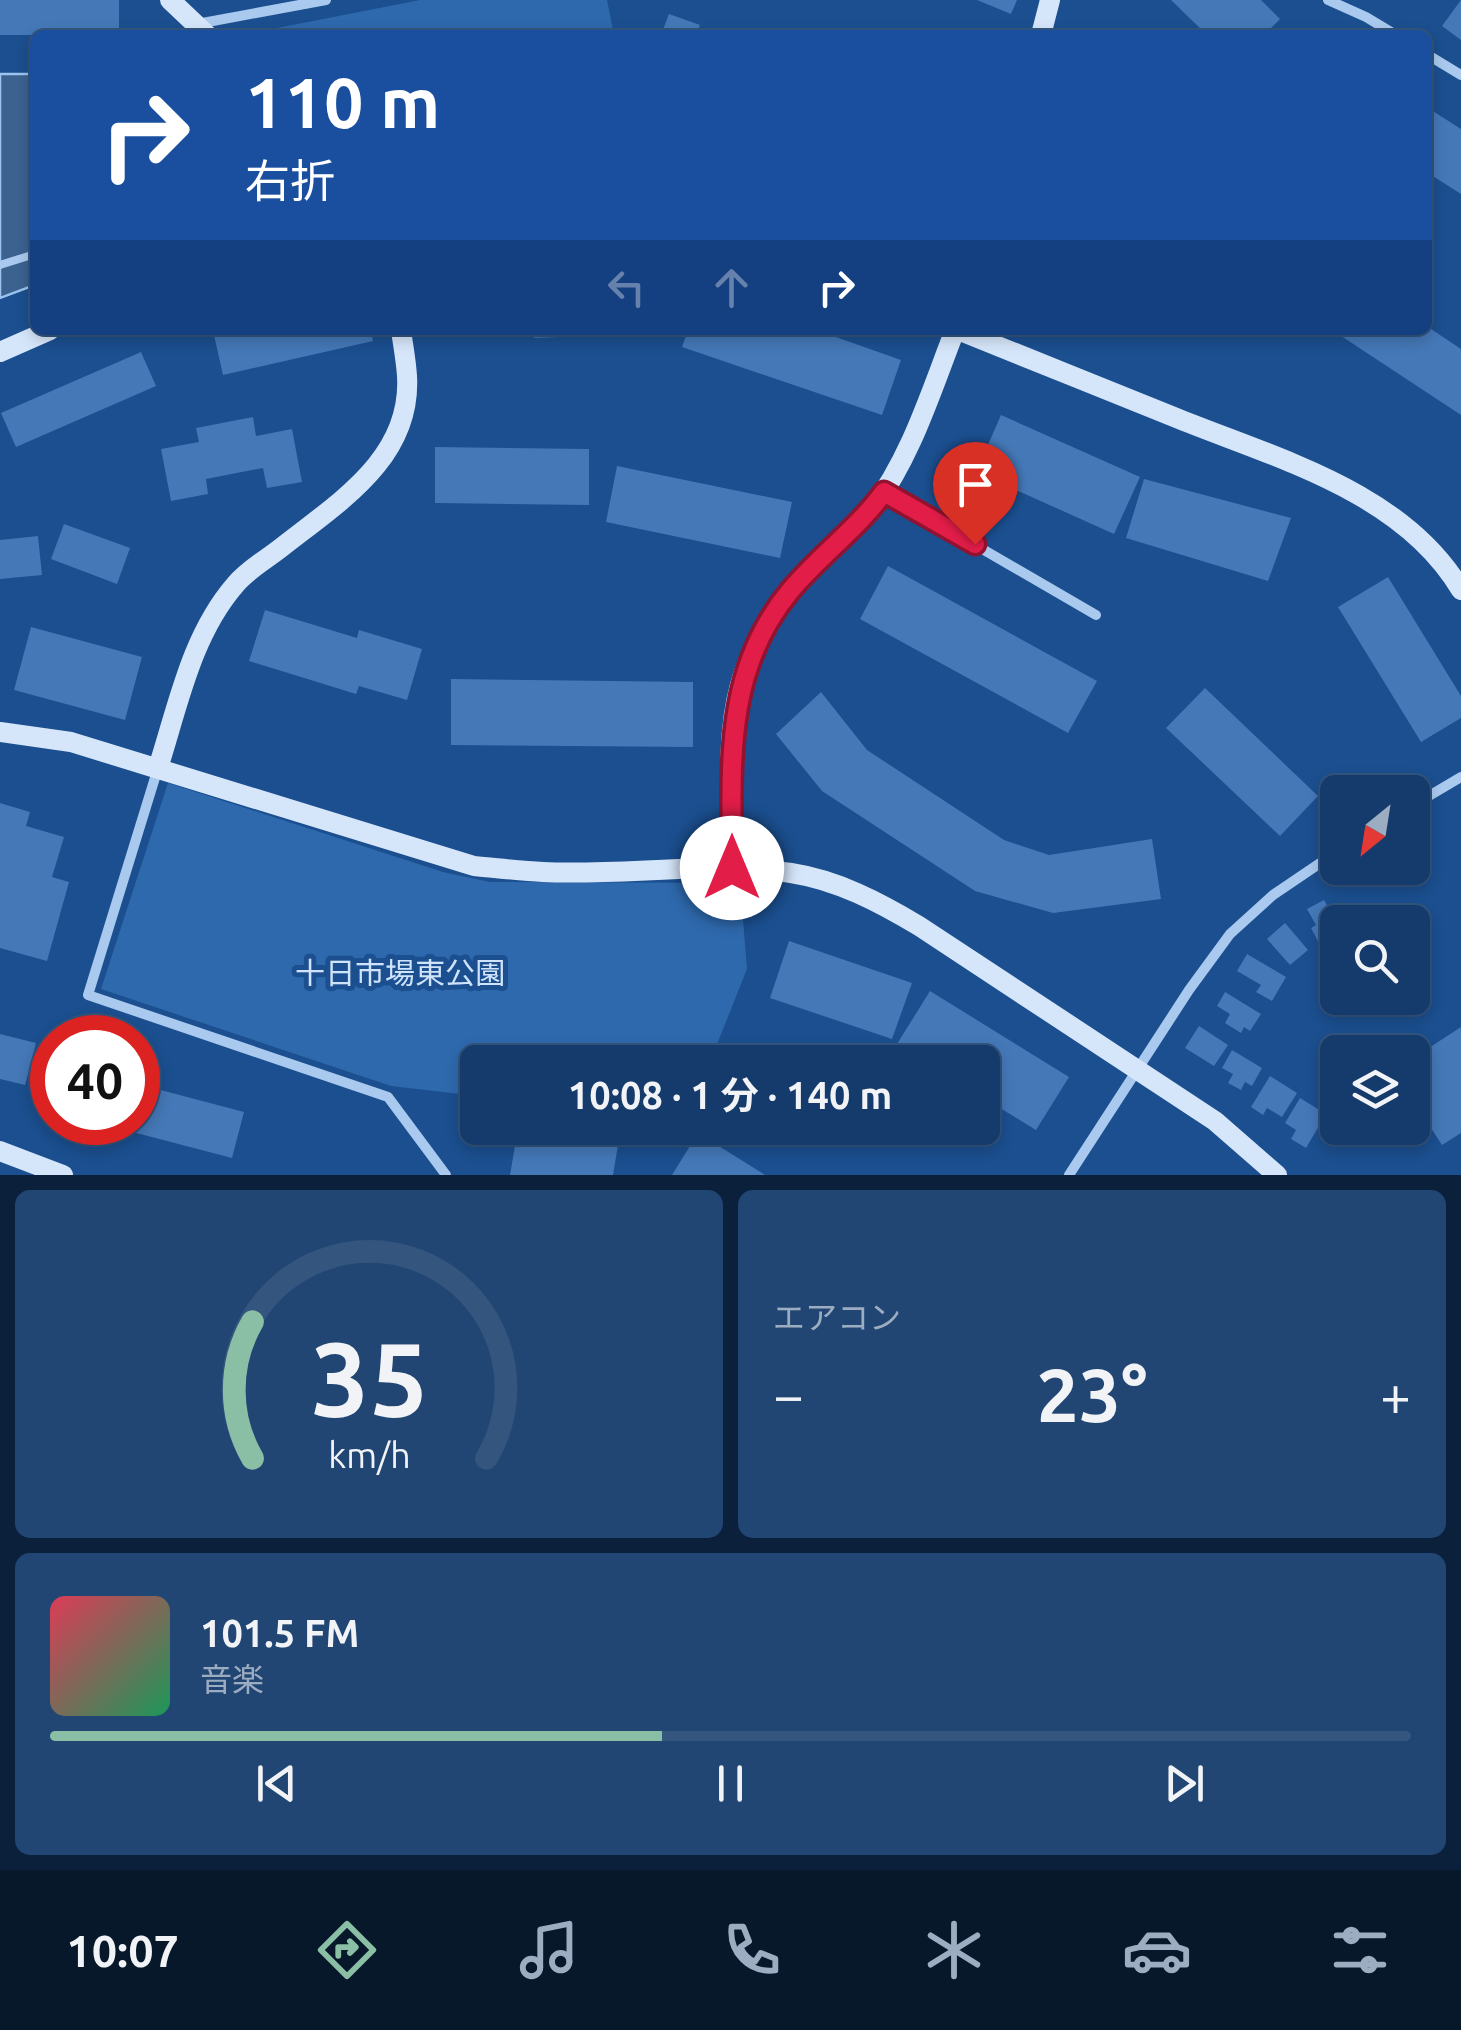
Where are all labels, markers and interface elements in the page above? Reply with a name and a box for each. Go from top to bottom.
text: 110 m [245,63,440,141]
icon: right [80,70,210,200]
text: 右折 [245,155,335,206]
icon: left [599,260,654,315]
icon: ahead [704,260,759,315]
icon: right [809,260,864,315]
pin [933,442,1018,545]
icon: arrive [948,457,1003,512]
north arrow [1320,775,1430,885]
map controls [1320,775,1430,1145]
position arrow [680,816,784,920]
button: search [1320,905,1430,1015]
park label: 十日市場東公園 [295,956,505,990]
speed limit sign: 40 [30,1015,160,1145]
button: layers [1320,1035,1430,1145]
text: 10:08 · 1 分 · 140 m [568,1074,892,1116]
text: エアコン [773,1299,901,1335]
text: 35 [310,1319,428,1436]
text: 23° [1036,1352,1148,1436]
text: − [773,1364,804,1425]
text: + [1380,1364,1411,1425]
text: km/h [328,1435,410,1475]
text: 101.5 FM [200,1612,359,1654]
text: 音楽 [200,1661,264,1697]
icon: previous [249,1756,304,1811]
icon: pause [703,1756,758,1811]
icon: next [1157,1756,1212,1811]
icon: directions [312,1915,382,1985]
icon: music [514,1915,584,1985]
icon: phone [717,1915,787,1985]
icon: climate [919,1915,989,1985]
icon: car [1122,1915,1192,1985]
icon: filters [1325,1915,1395,1985]
text: 10:07 [66,1925,179,1976]

